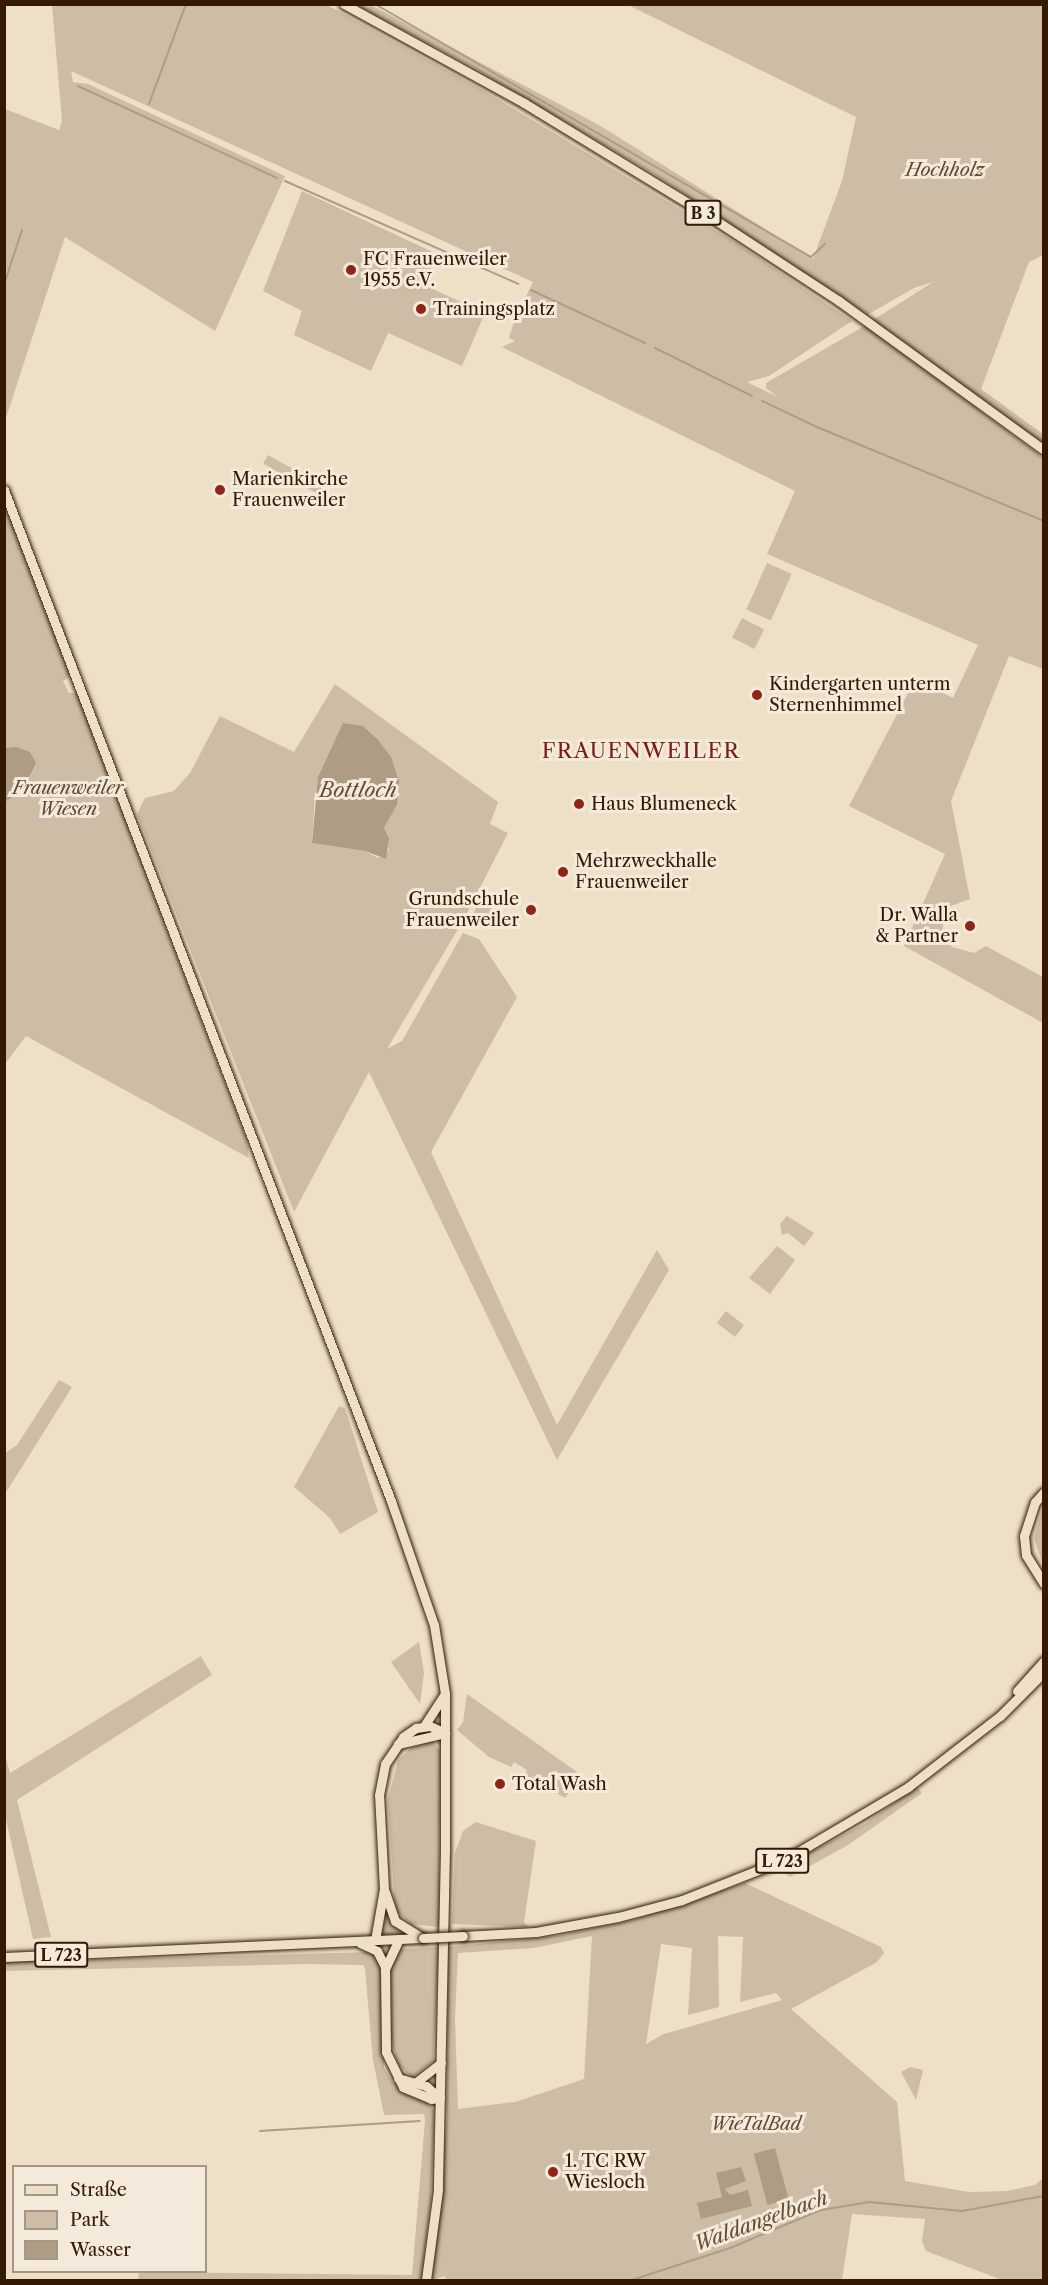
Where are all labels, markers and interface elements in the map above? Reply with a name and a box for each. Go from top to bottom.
park label: Hochholz [905,159,985,181]
road number: B 3 [684,200,722,226]
place label: FC Frauenweiler 1955 e.V. [363,249,507,292]
marker: FC Frauenweiler 1955 e.V. [344,263,358,277]
place label: Trainingsplatz [433,298,555,320]
marker: Trainingsplatz [414,302,428,316]
place label: Marienkirche Frauenweiler [232,469,348,512]
marker: Marienkirche Frauenweiler [213,483,227,497]
place label: Kindergarten unterm Sternenhimmel [769,674,950,716]
marker: Kindergarten unterm Sternenhimmel [750,688,764,702]
district label: FRAUENWEILER [542,738,740,764]
park label: Frauenweiler Wiesen [13,778,123,820]
water label: Bottloch [319,778,397,802]
place label: Haus Blumeneck [591,793,736,815]
marker: Haus Blumeneck [572,797,586,811]
place label: Mehrzweckhalle Frauenweiler [575,851,717,894]
marker: Mehrzweckhalle Frauenweiler [556,865,570,879]
place label: Grundschule Frauenweiler [405,889,519,932]
marker: Grundschule Frauenweiler [524,903,538,917]
place label: Dr. Walla & Partner [875,905,958,948]
marker: Dr. Walla & Partner [963,919,977,933]
place label: Total Wash [512,1773,607,1795]
marker: Total Wash [493,1777,507,1791]
road number: L 723 [755,1848,809,1874]
road number: L 723 [34,1942,88,1968]
park label: WieTalBad [711,2113,801,2135]
place label: 1. TC RW Wiesloch [565,2151,646,2194]
legend [12,2165,207,2273]
marker: 1. TC RW Wiesloch [546,2165,560,2179]
text: Straße [70,2179,127,2201]
water label: Waldangelbach [691,2186,831,2256]
text: Park [70,2209,109,2231]
text: Wasser [70,2239,131,2261]

